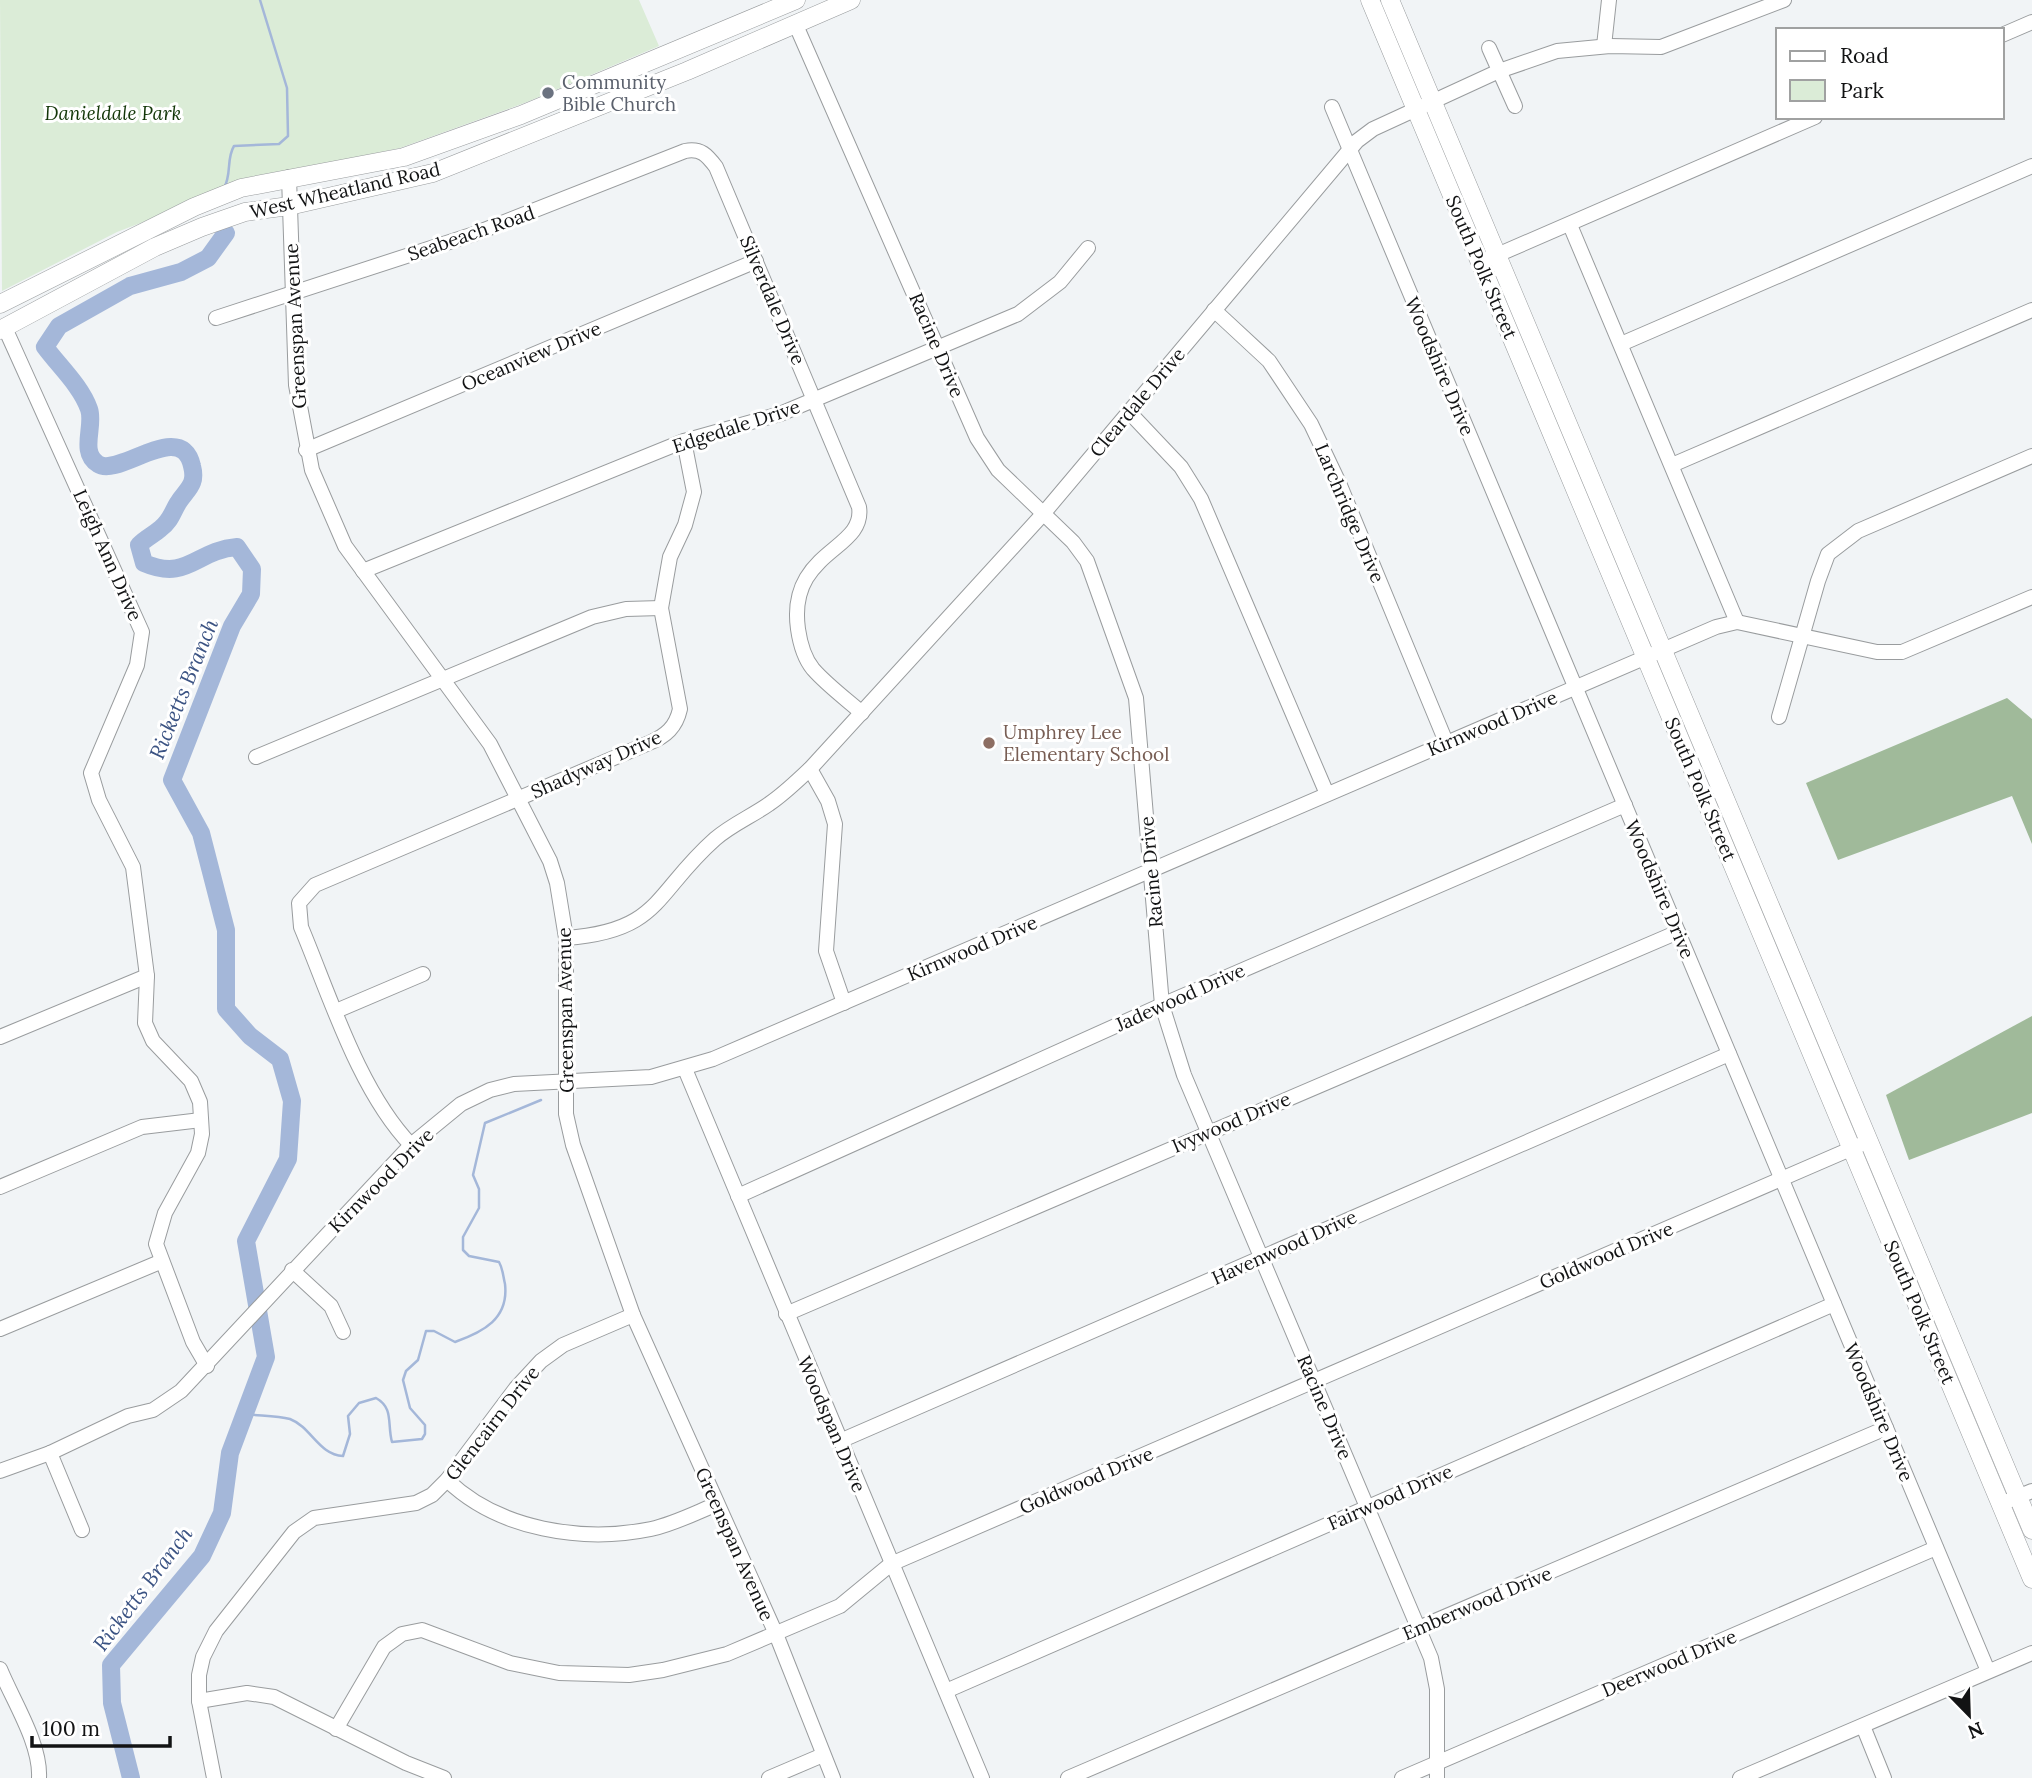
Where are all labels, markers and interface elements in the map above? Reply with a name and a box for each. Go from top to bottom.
legend [1776,28,2004,119]
text: Road [1840,42,1889,69]
place label: Community Bible Church [562,70,676,116]
text: Park [1840,77,1884,104]
marker: Community Bible Church [540,85,556,101]
park label: Danieldale Park [45,101,182,125]
street label: West Wheatland Road [248,156,442,224]
street label: South Polk Street [1441,192,1523,343]
street label: Seabeach Road [404,200,538,266]
street label: Silverdale Drive [735,232,811,368]
street label: Greenspan Avenue [279,243,311,409]
street label: Racine Drive [904,289,970,401]
street label: Woodshire Drive [1400,293,1480,439]
street label: Oceanview Drive [458,316,604,396]
street label: Cleardale Drive [1084,342,1190,462]
street label: Edgedale Drive [669,394,803,458]
street label: Larchridge Drive [1310,440,1390,586]
street label: Leigh Ann Drive [68,486,148,624]
water label: Ricketts Branch [143,615,224,763]
street label: Kirnwood Drive [1423,685,1561,761]
street label: South Polk Street [1660,714,1742,865]
place label: Umphrey Lee Elementary School [1003,720,1169,766]
street label: Shadyway Drive [527,724,665,804]
marker: Umphrey Lee Elementary School [981,735,997,751]
street label: Racine Drive [1134,815,1168,929]
street label: Woodshire Drive [1620,816,1700,962]
street label: Kirnwood Drive [903,910,1041,986]
street label: Greenspan Avenue [552,927,578,1093]
street label: Jadewood Drive [1111,958,1249,1037]
street label: Ivywood Drive [1168,1086,1294,1158]
street label: Kirnwood Drive [323,1122,439,1238]
street label: Havenwood Drive [1208,1204,1360,1290]
street label: Goldwood Drive [1535,1216,1677,1294]
street label: South Polk Street [1879,1237,1961,1388]
street label: Woodshire Drive [1839,1339,1919,1485]
street label: Racine Drive [1292,1351,1358,1463]
street label: Woodspan Drive [792,1352,872,1496]
street label: Glencairn Drive [440,1361,544,1485]
street label: Goldwood Drive [1015,1441,1157,1519]
street label: Fairwood Drive [1324,1459,1456,1535]
street label: Greenspan Avenue [690,1463,780,1625]
water label: Ricketts Branch [87,1521,198,1656]
street label: Emberwood Drive [1399,1561,1555,1645]
street label: Deerwood Drive [1598,1624,1740,1702]
north arrow [1934,1680,2004,1750]
scale bar [32,1704,170,1748]
text: 100 m [42,1715,100,1742]
text: N [1964,1717,1987,1745]

